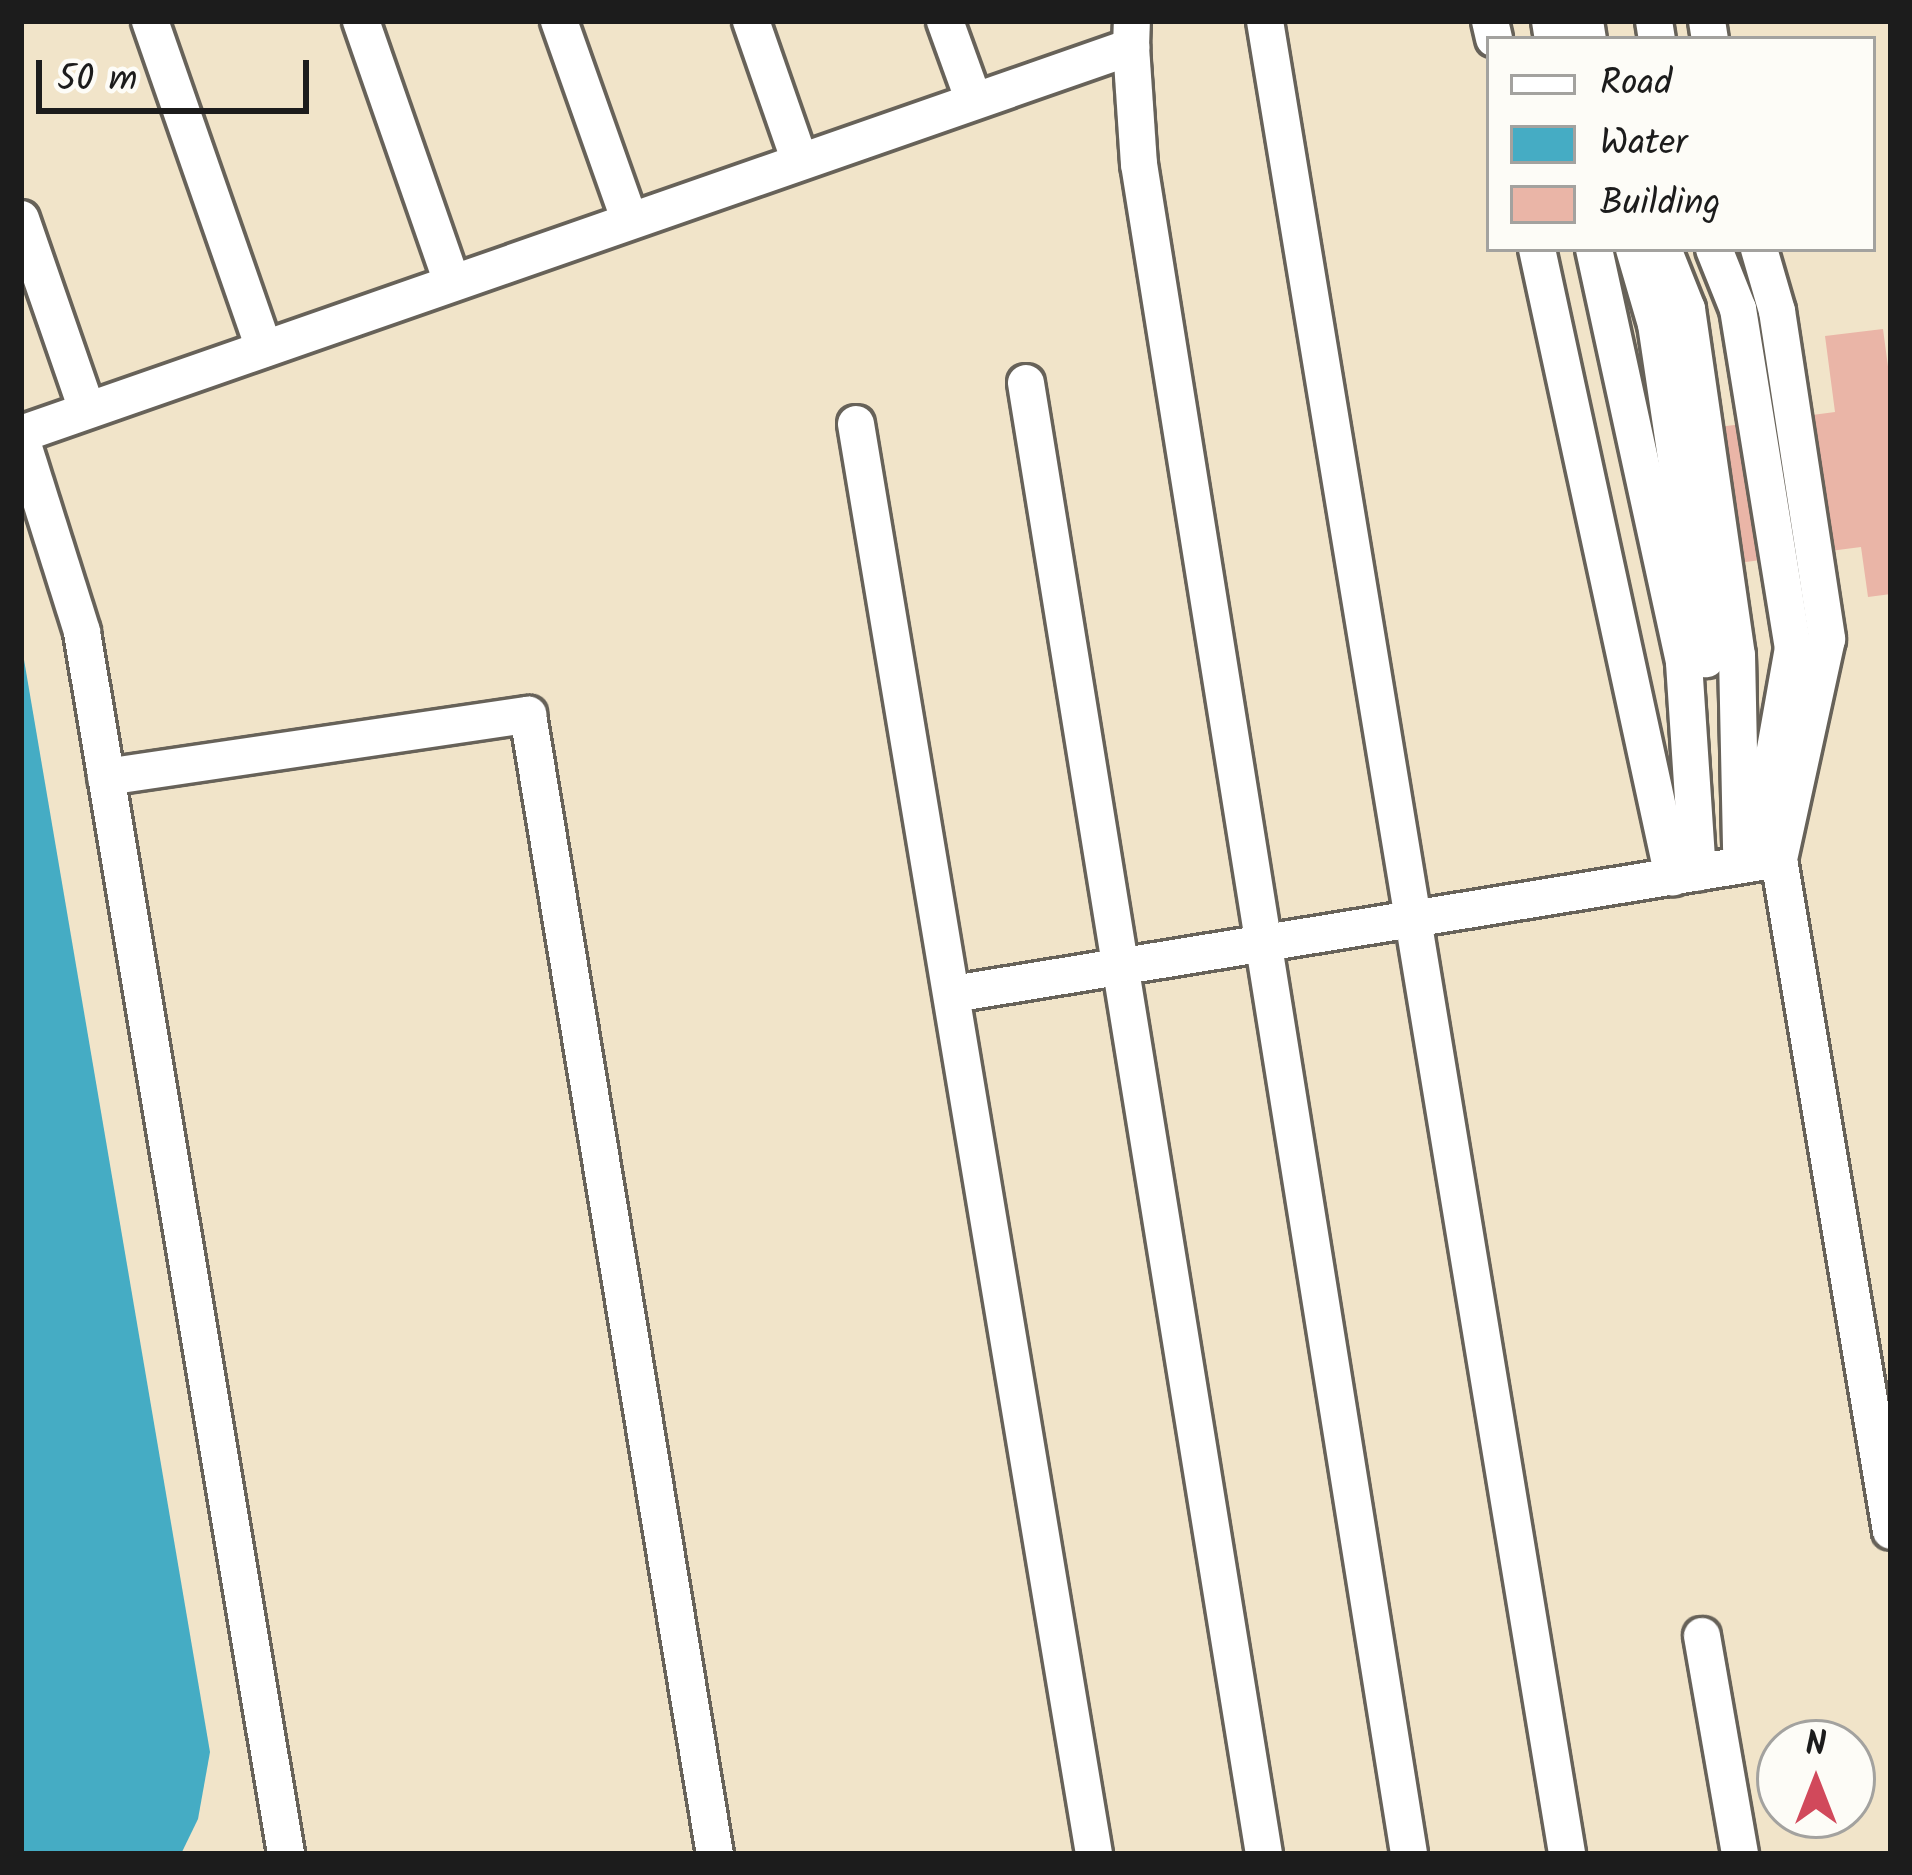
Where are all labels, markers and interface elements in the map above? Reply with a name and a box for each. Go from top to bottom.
scale bar [42,36,315,110]
legend [1486,36,1876,252]
text: 50 m [57,52,137,109]
text: Road [1600,56,1672,113]
text: Water [1600,116,1687,173]
text: Building [1600,176,1720,233]
north arrow [1756,1719,1876,1839]
text: N [1806,1719,1826,1772]

